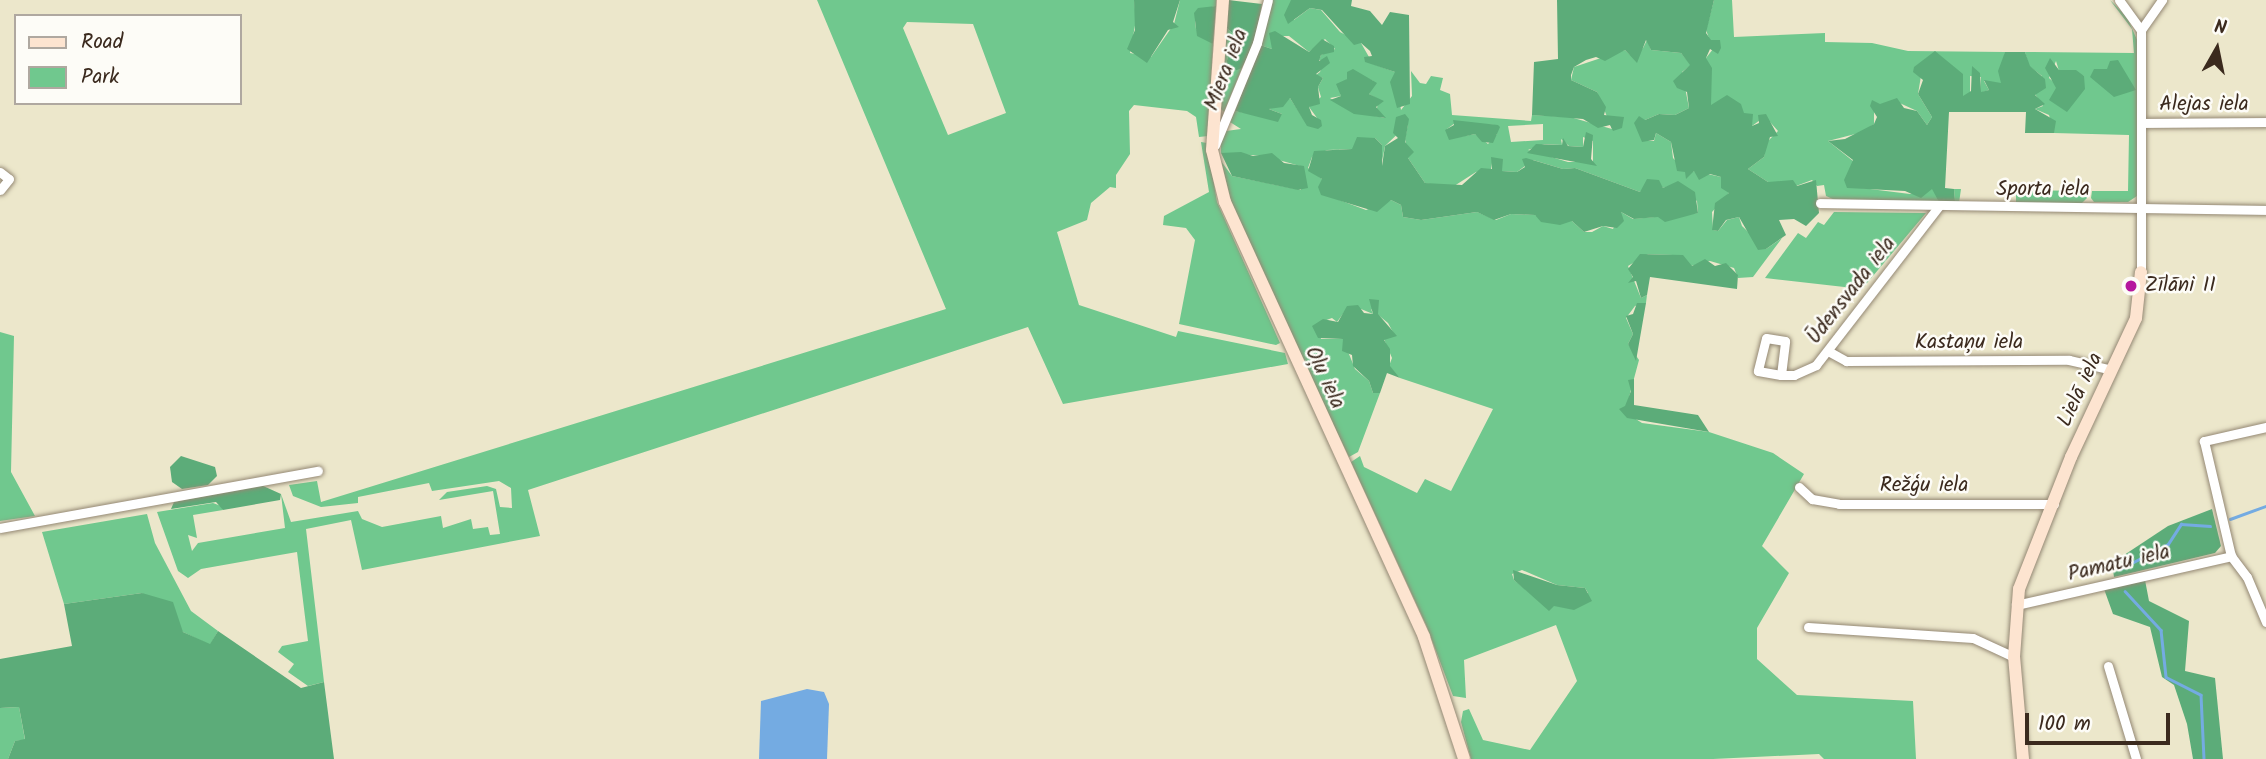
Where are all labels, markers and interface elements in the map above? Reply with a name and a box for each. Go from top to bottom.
text: N [2212,13,2229,44]
legend [14,14,242,105]
north arrow [2182,14,2252,84]
street label: Miera iela [1200,25,1254,115]
text: Road [81,26,123,59]
text: Park [81,61,119,94]
street label: Alejas iela [2159,92,2249,118]
street label: Sporta iela [1996,177,2090,203]
street label: Ūdensvada iela [1802,232,1902,350]
place label: Zīlāni II [2145,273,2216,299]
marker: Zīlāni II [2123,278,2139,294]
street label: Kastaņu iela [1915,330,2023,356]
street label: Oļu iela [1299,343,1349,413]
street label: Lielā iela [2053,349,2109,431]
street label: Režģu iela [1880,473,1968,499]
street label: Pamatu iela [2066,540,2172,588]
scale bar [2028,700,2173,744]
text: 100 m [2038,708,2091,741]

